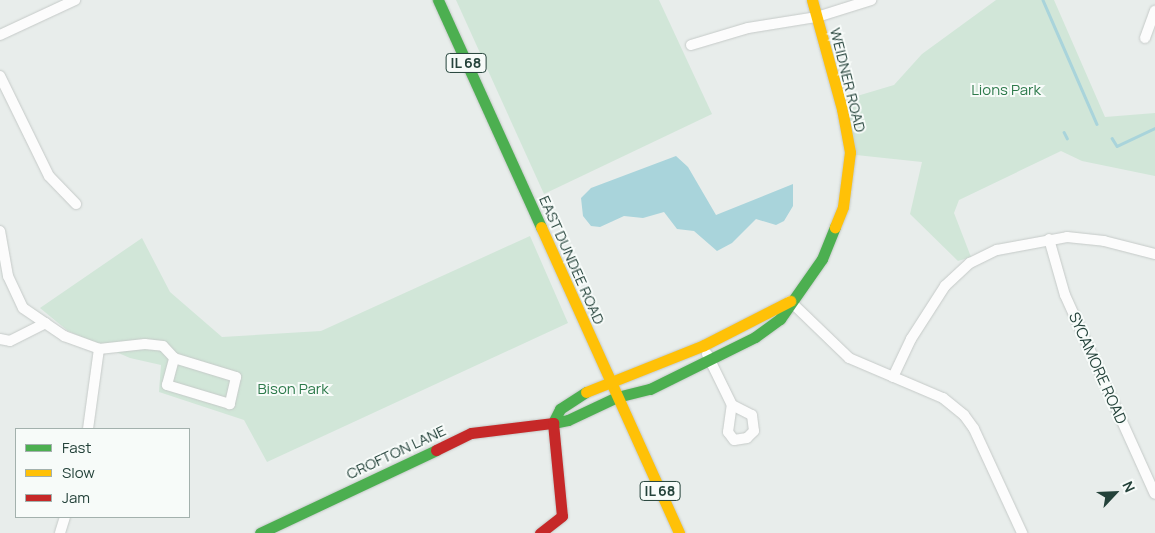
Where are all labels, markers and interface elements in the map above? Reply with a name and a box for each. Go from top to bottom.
street label: WEIDNER ROAD [826,26,870,134]
road number: IL 68 [445,52,487,74]
park label: Lions Park [971,81,1041,99]
street label: EAST DUNDEE ROAD [535,193,609,327]
street label: SYCAMORE ROAD [1065,309,1131,427]
park label: Bison Park [257,380,329,398]
street label: CROFTON LANE [343,421,449,483]
legend [15,428,190,518]
text: Fast [62,437,91,458]
text: Slow [62,462,95,483]
north arrow [1090,468,1140,518]
text: N [1118,478,1140,495]
road number: IL 68 [639,480,681,502]
text: Jam [62,487,90,508]

